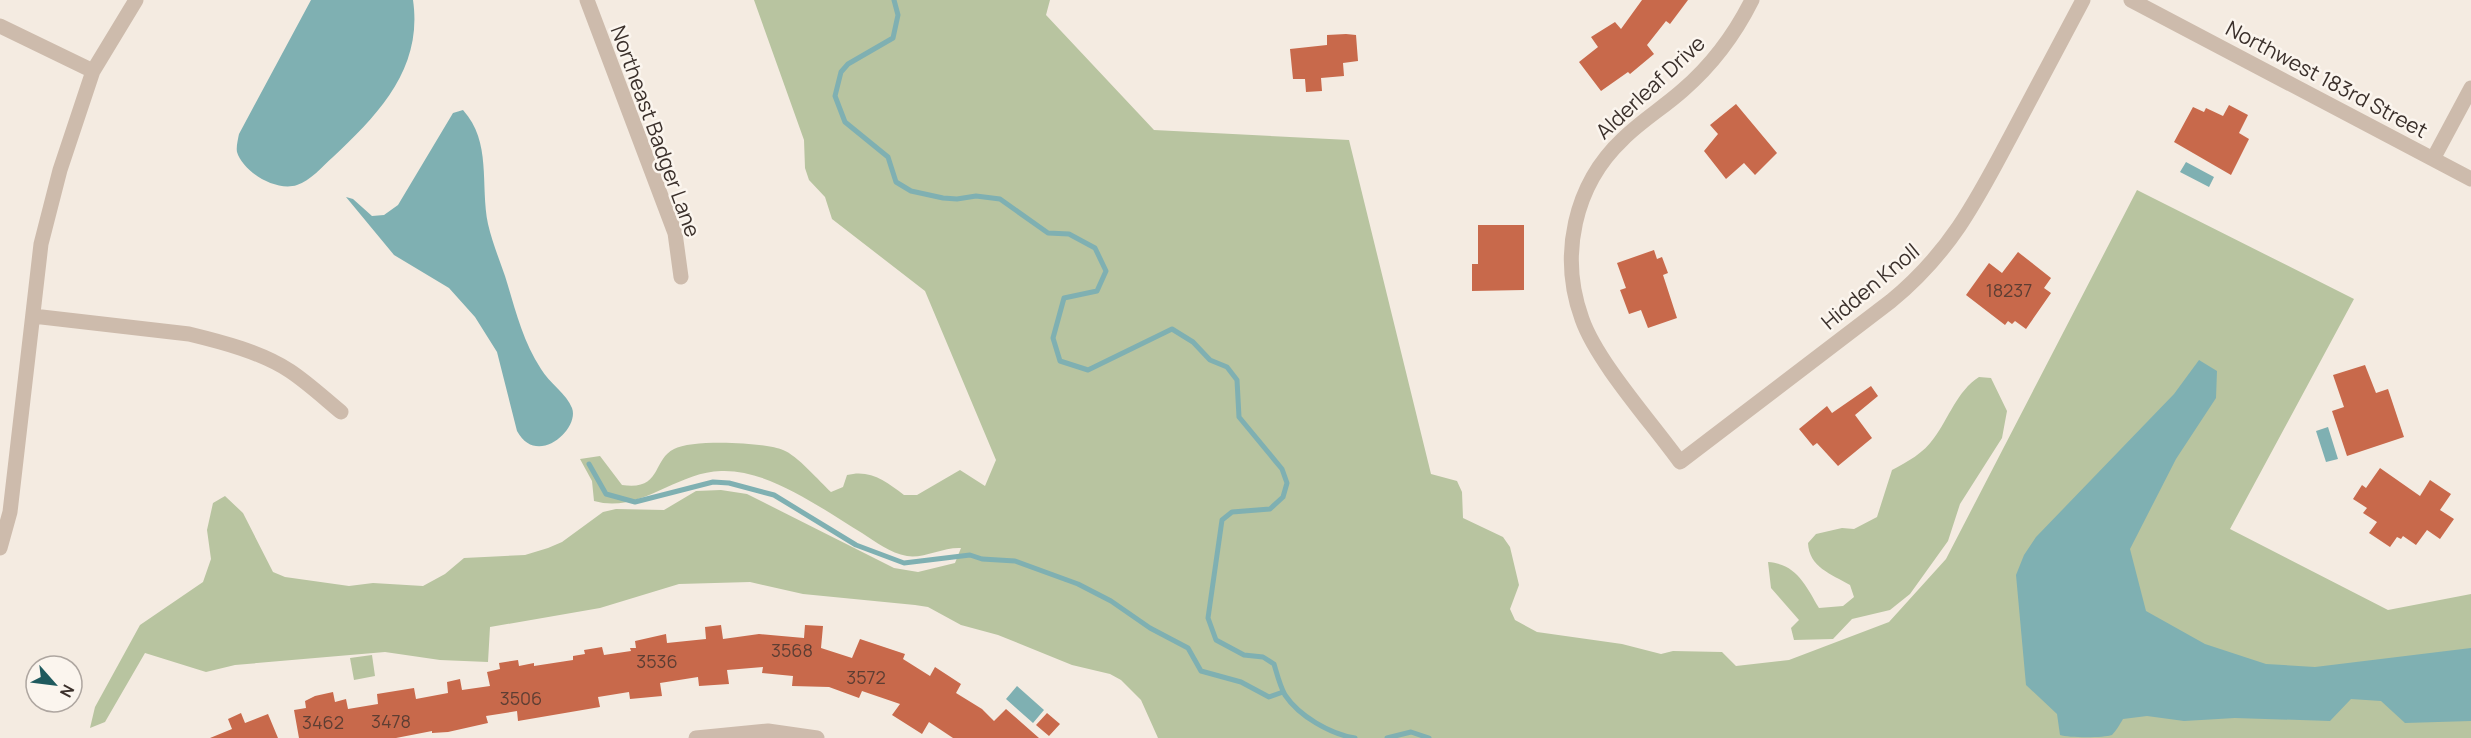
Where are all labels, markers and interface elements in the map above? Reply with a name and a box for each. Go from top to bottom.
street label: Northwest 183rd Street [2221,14,2433,144]
street label: Northeast Badger Lane [605,21,707,241]
street label: Alderleaf Drive [1589,29,1711,145]
street label: Hidden Knoll [1815,237,1925,335]
house number: 18237 [1986,278,2032,302]
house number: 3568 [771,638,813,662]
house number: 3536 [636,649,678,673]
north arrow [24,654,84,714]
house number: 3572 [846,665,886,689]
text: N [55,681,80,701]
house number: 3506 [500,686,542,710]
house number: 3478 [371,709,411,733]
house number: 3462 [302,710,344,734]

